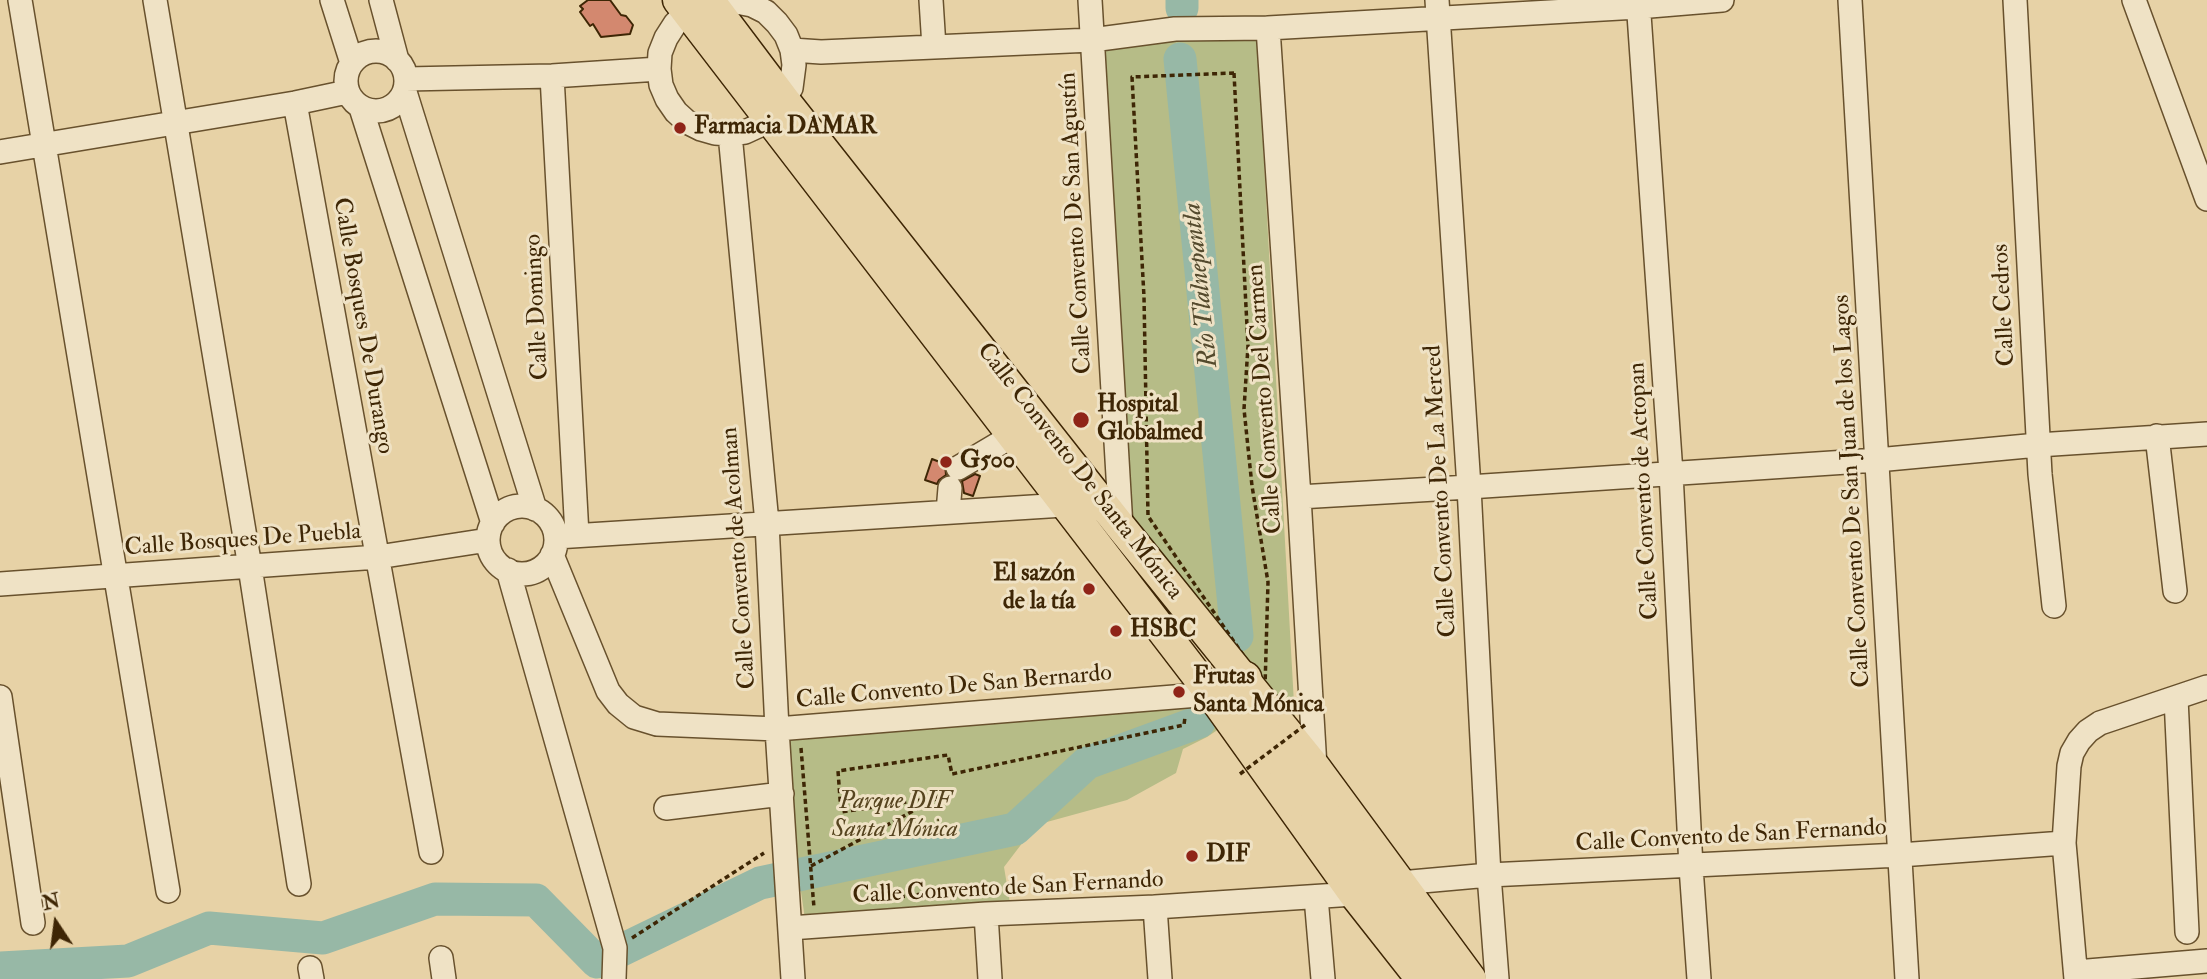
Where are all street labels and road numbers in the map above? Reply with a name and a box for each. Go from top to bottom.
street label: Calle Convento De San Agustín [1055,71,1099,375]
street label: Calle Bosques De Durango [325,196,399,456]
street label: Calle Domingo [520,233,556,381]
street label: Calle Cedros [1987,243,2023,367]
street label: Calle Convento Del Carmen [1242,263,1290,535]
street label: Calle Convento De San Juan de los Lagos [1828,294,1878,688]
street label: Calle Convento De Santa Mónica [970,338,1188,606]
street label: Calle Convento De La Merced [1420,344,1464,638]
street label: Calle Convento de Actopan [1624,361,1666,621]
street label: Calle Convento de Acolman [716,426,764,690]
street label: Calle Bosques De Puebla [124,518,362,564]
street label: Calle Convento De San Bernardo [795,660,1113,716]
street label: Calle Convento de San Fernando [1575,814,1887,860]
street label: Calle Convento de San Fernando [852,866,1164,912]

